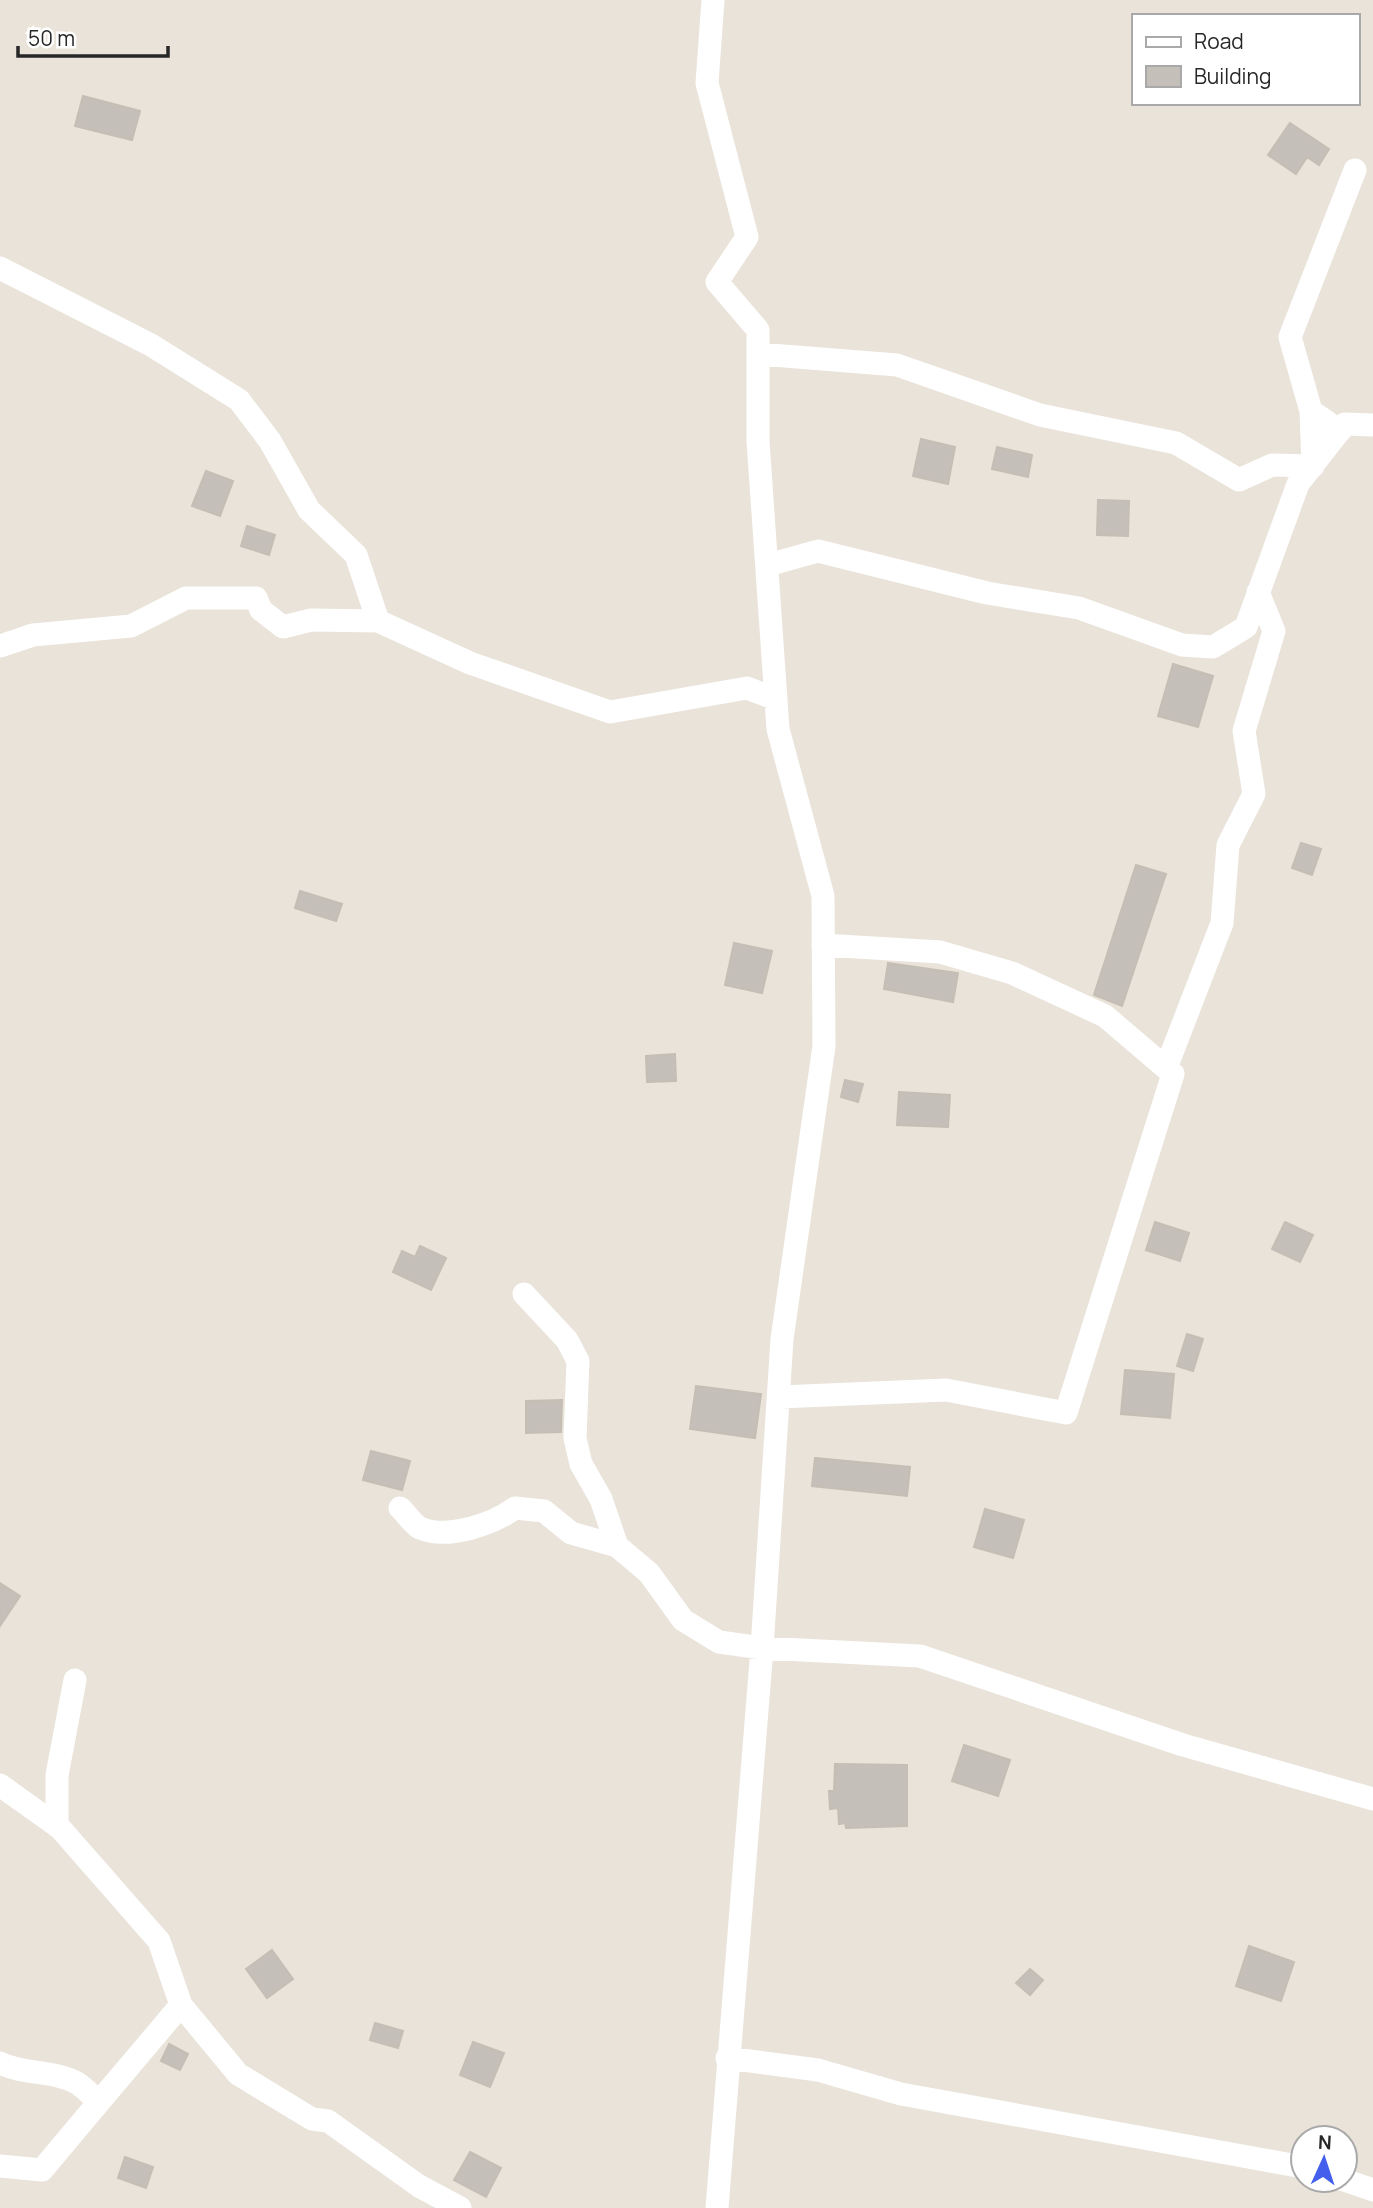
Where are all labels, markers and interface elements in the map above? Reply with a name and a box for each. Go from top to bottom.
scale bar [18,14,168,58]
legend [1132,14,1359,105]
text: 50 m [28,24,75,52]
text: Road [1194,27,1244,55]
text: Building [1194,62,1271,90]
north arrow [1289,2124,1359,2194]
text: N [1317,2129,1332,2155]

